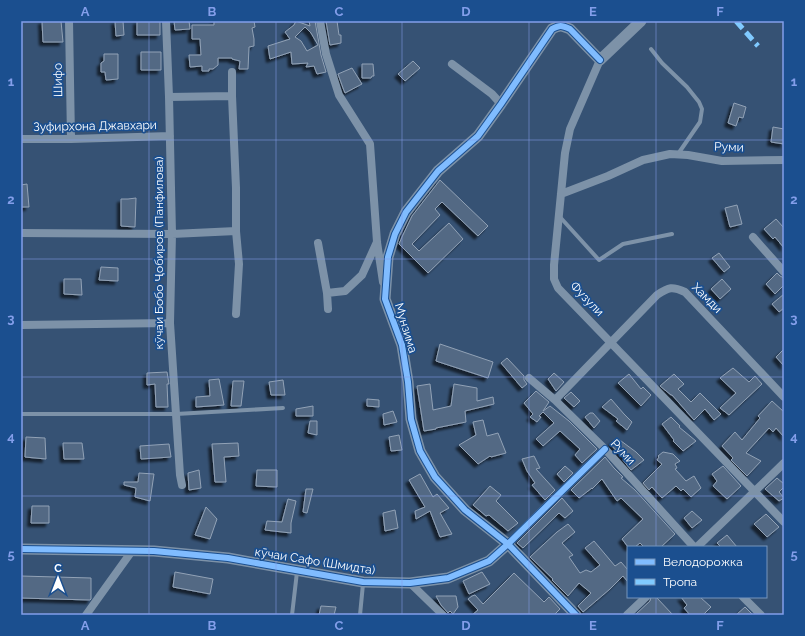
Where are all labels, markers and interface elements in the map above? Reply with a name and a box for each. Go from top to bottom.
text: A [81,4,90,19]
text: B [208,4,217,19]
text: C [335,4,344,19]
text: D [461,4,471,19]
text: E [589,4,597,19]
text: F [716,4,724,19]
street label: Шифо [51,63,65,97]
text: 1 [8,74,15,89]
text: 1 [791,74,798,89]
street label: Зуфирхона Джавхари [33,118,157,134]
street label: Руми [714,139,744,155]
street label: кӯчаи Бобо Ҷобиров (Панфилова) [152,156,166,350]
text: 2 [7,192,15,207]
text: 2 [790,192,798,207]
street label: Фузули [567,279,607,319]
street label: Хамди [689,280,725,316]
street label: Мунзима [392,301,420,355]
text: 3 [7,311,15,326]
text: 3 [790,311,798,326]
text: 4 [7,429,15,444]
text: 4 [790,429,798,444]
street label: Руми [608,436,638,468]
street label: кӯчаи Сафо (Шмидта) [254,545,376,577]
legend [627,546,767,598]
text: 5 [7,547,15,562]
text: 5 [790,547,798,562]
text: Велодорожка [663,555,743,569]
north arrow [38,558,78,598]
text: С [54,562,62,575]
text: Тропа [663,575,697,589]
text: A [81,618,90,633]
text: B [208,618,217,633]
text: C [335,618,344,633]
text: D [461,618,471,633]
text: E [589,618,597,633]
text: F [716,618,724,633]

